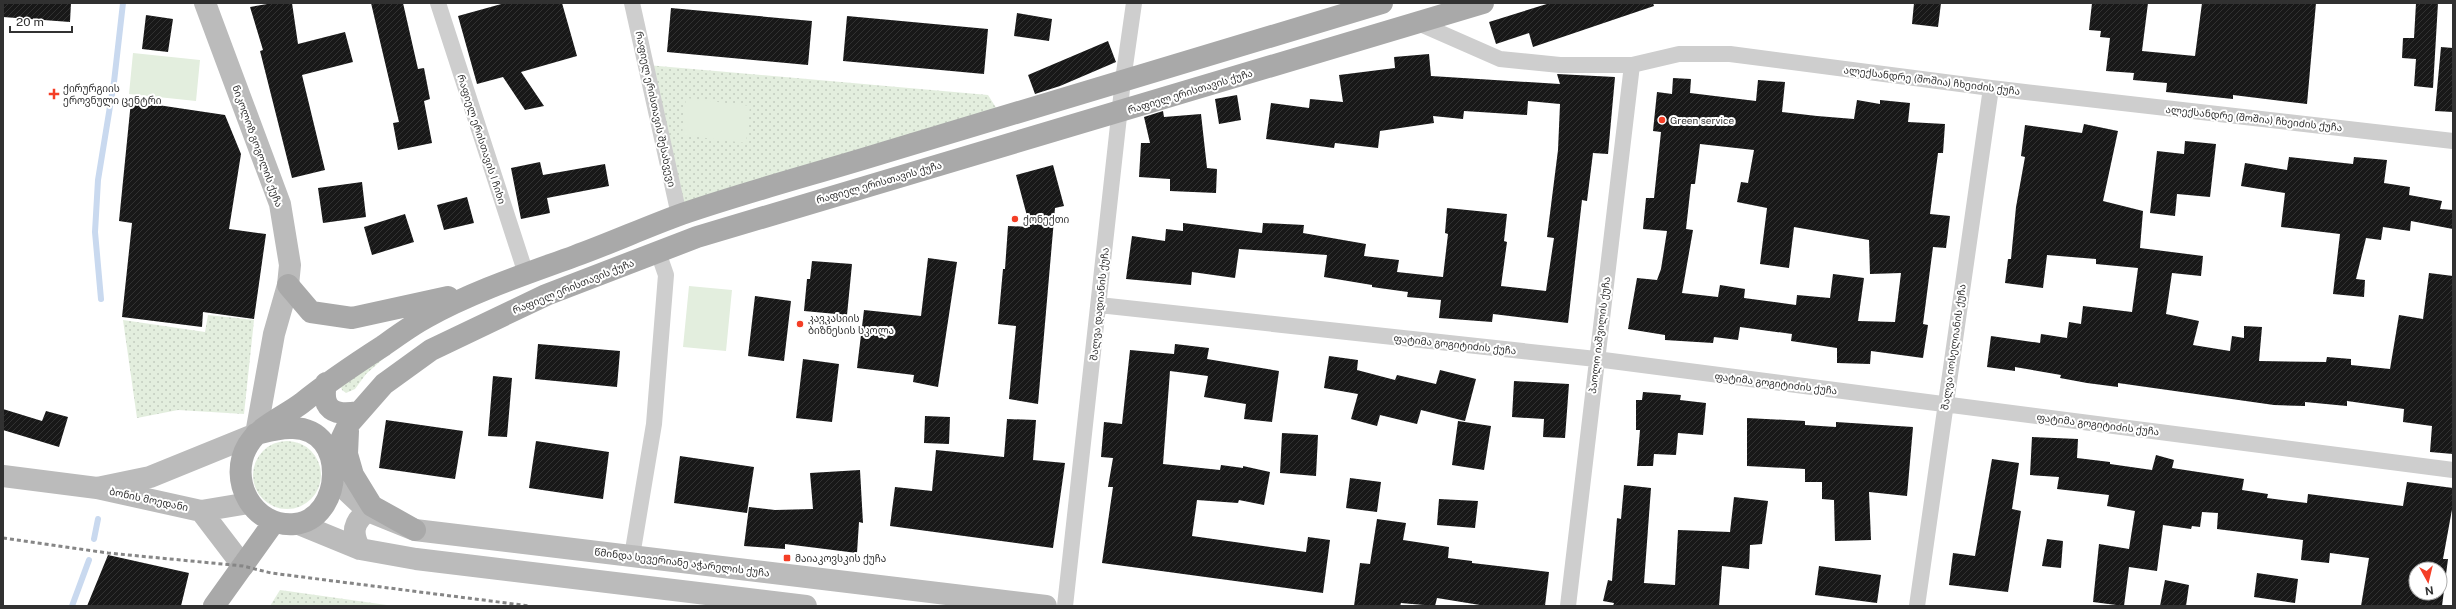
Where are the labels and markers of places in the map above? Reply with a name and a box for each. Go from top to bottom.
place label: ქირურგიის ეროვნული ცენტრი [63,82,162,107]
marker: ქირურგიის ეროვნული ცენტრი [48,88,60,100]
place label: Green service [1670,114,1734,126]
marker: Green service [1657,115,1667,125]
place label: ქონექთი [1023,213,1069,226]
marker: ქონექთი [1010,214,1020,224]
place label: კავკასიის ბიზნესის სკოლა [808,312,894,337]
marker: კავკასიის ბიზნესის სკოლა [795,319,805,329]
place label: მაიაკოვსკის ქუჩა [795,552,886,565]
marker: მაიაკოვსკის ქუჩა [782,553,792,563]

